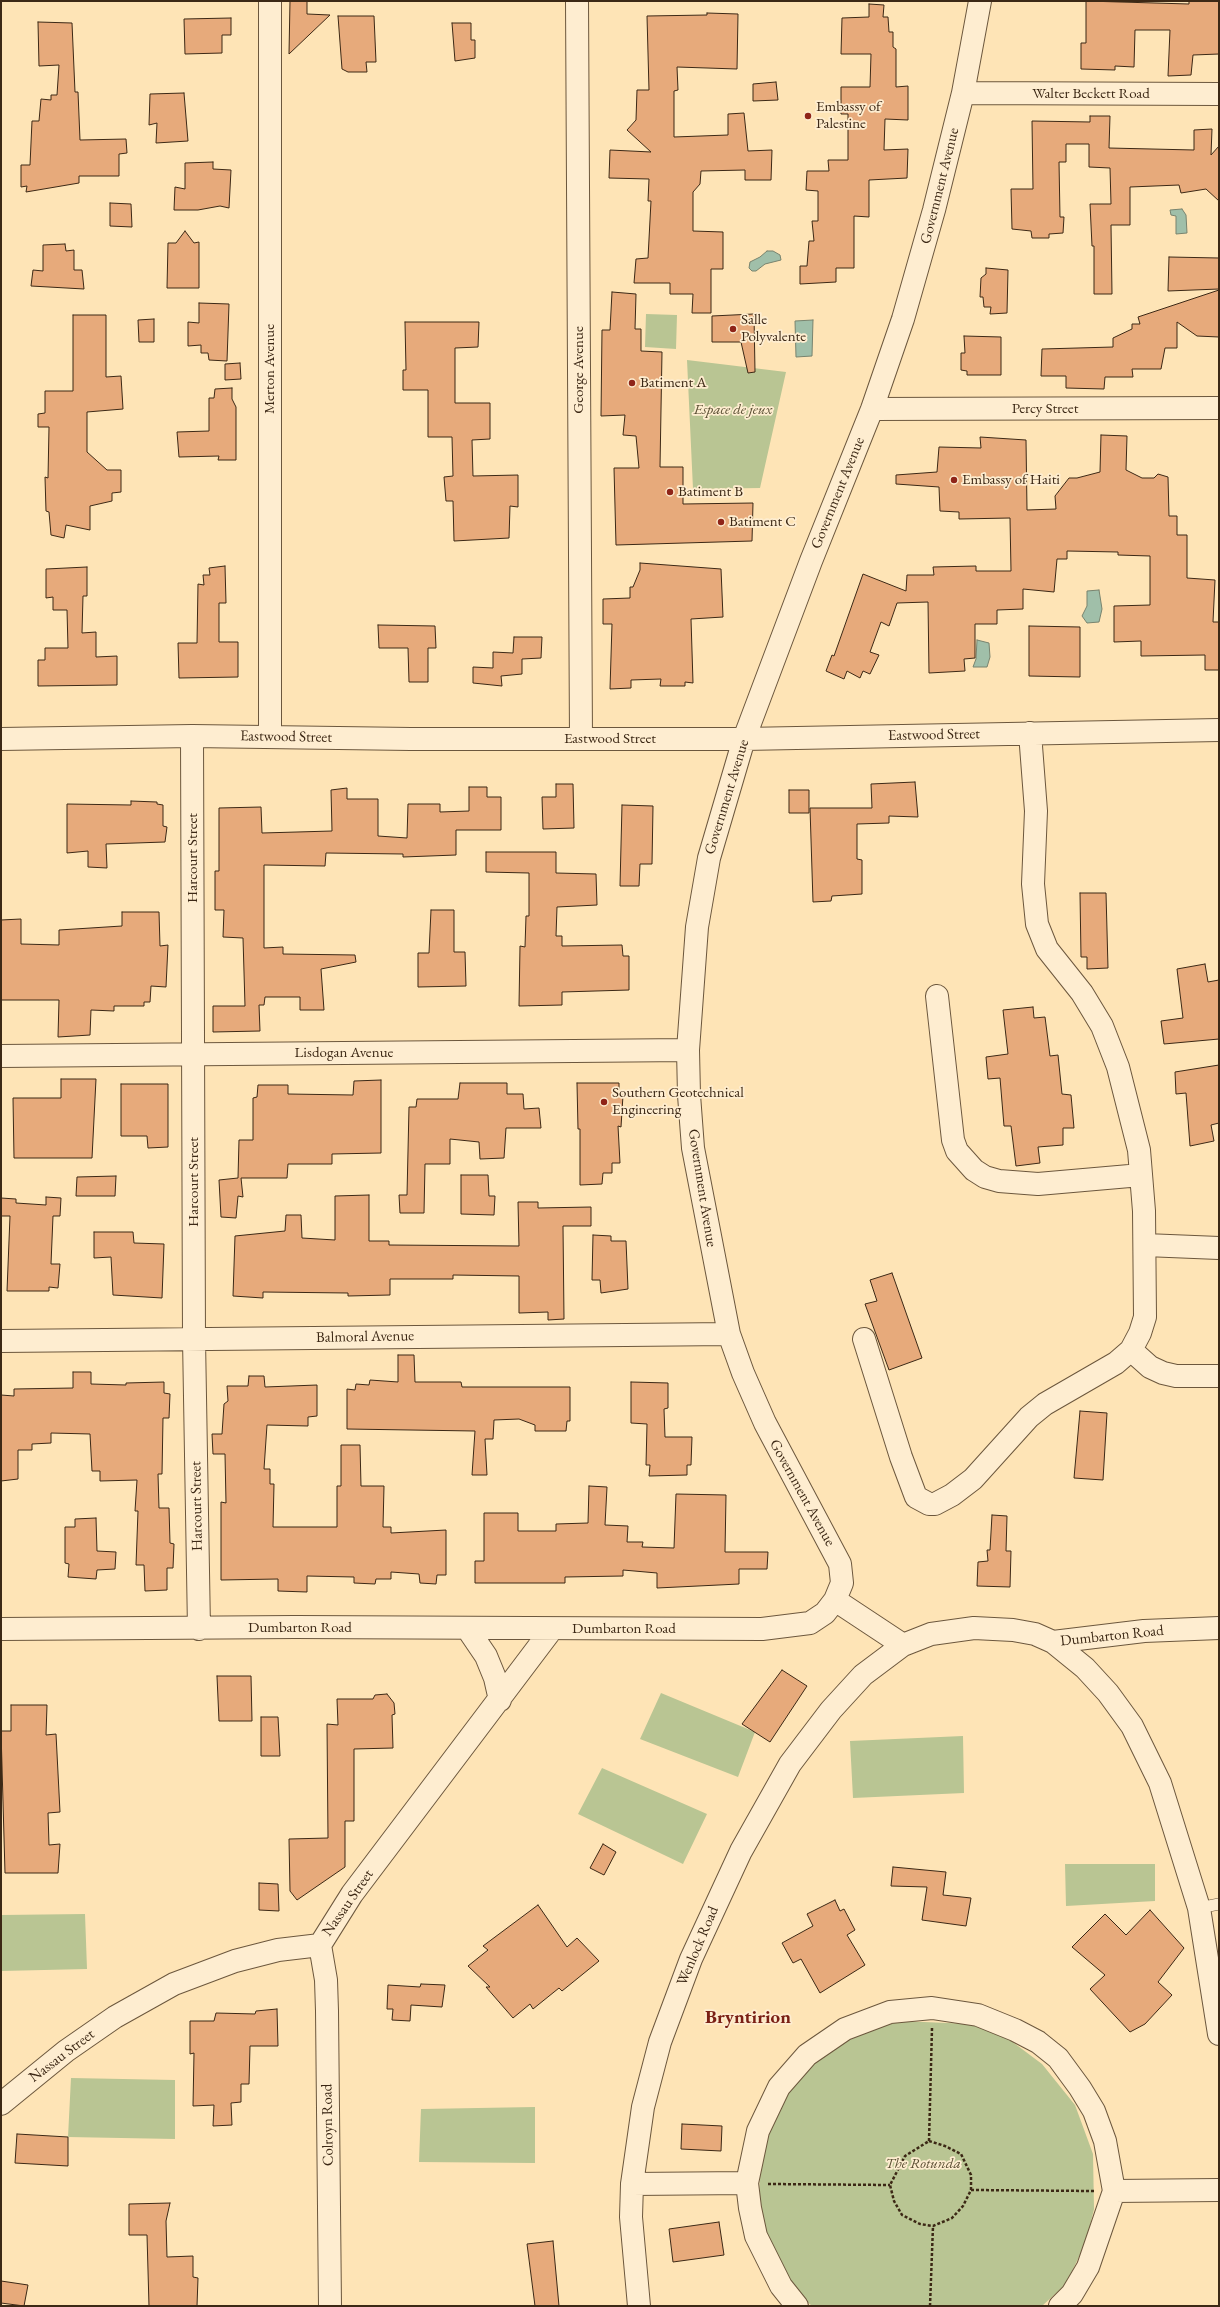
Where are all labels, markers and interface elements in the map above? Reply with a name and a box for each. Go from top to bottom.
street label: Walter Beckett Road [1032,85,1150,103]
place label: Embassy of Palestine [816,98,881,133]
marker: Embassy of Palestine [803,111,813,121]
street label: Government Avenue [917,126,963,246]
place label: Salle Polyvalente [741,311,806,346]
street label: Merton Avenue [261,324,279,414]
marker: Salle Polyvalente [728,324,738,334]
street label: George Avenue [570,326,588,414]
place label: Batiment A [640,374,707,392]
marker: Batiment A [627,378,637,388]
street label: Percy Street [1012,400,1078,418]
park label: Espace de jeux [694,401,772,419]
street label: Government Avenue [807,434,869,552]
place label: Embassy of Haiti [962,471,1060,489]
marker: Embassy of Haiti [949,475,959,485]
place label: Batiment B [678,483,743,501]
marker: Batiment B [665,487,675,497]
place label: Batiment C [729,513,796,531]
marker: Batiment C [716,517,726,527]
street label: Eastwood Street [888,725,980,745]
street label: Eastwood Street [240,727,332,747]
street label: Eastwood Street [564,730,656,748]
street label: Government Avenue [701,737,753,857]
street label: Harcourt Street [184,813,202,903]
street label: Lisdogan Avenue [295,1044,393,1062]
place label: Southern Geotechnical Engineering [612,1084,744,1119]
marker: Southern Geotechnical Engineering [599,1097,609,1107]
street label: Government Avenue [684,1128,720,1248]
street label: Harcourt Street [185,1137,203,1227]
street label: Balmoral Avenue [316,1327,414,1347]
street label: Government Avenue [765,1436,839,1550]
street label: Harcourt Street [187,1461,207,1551]
street label: Dumbarton Road [248,1619,352,1637]
street label: Dumbarton Road [572,1620,676,1638]
street label: Dumbarton Road [1059,1622,1165,1650]
street label: Nassau Street [318,1866,378,1940]
street label: Wenlock Road [673,1904,723,1988]
district label: Bryntirion [705,2007,791,2029]
street label: Nassau Street [26,2026,98,2086]
street label: Colroyn Road [318,2084,338,2166]
park label: The Rotunda [885,2155,961,2173]

